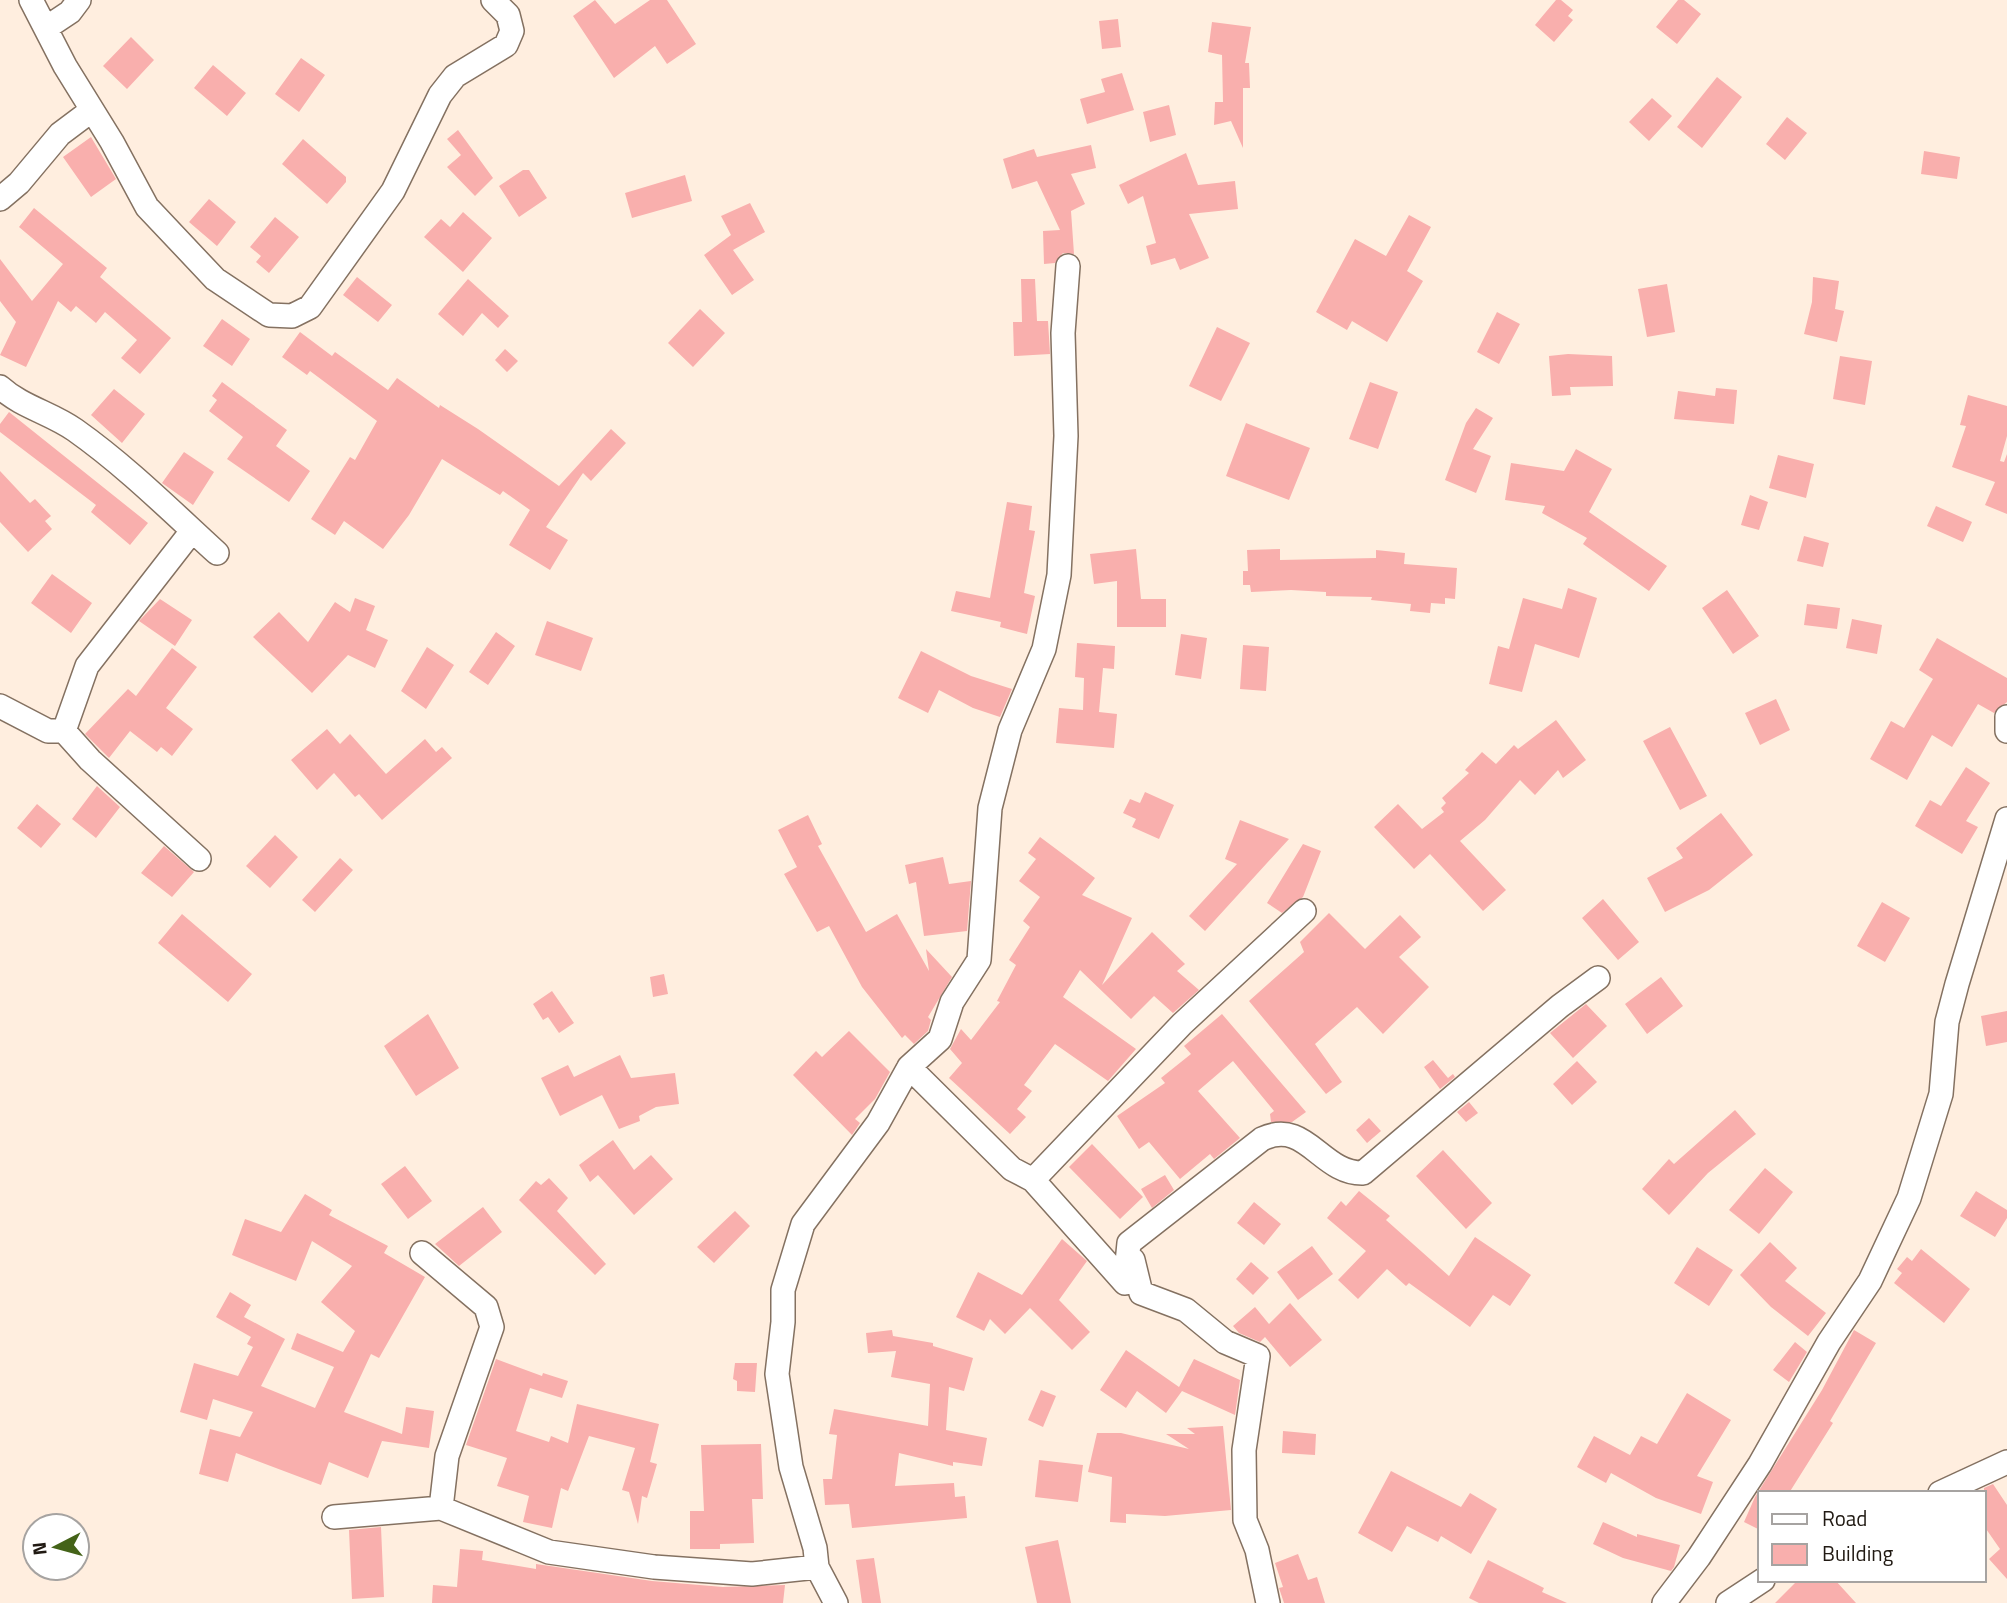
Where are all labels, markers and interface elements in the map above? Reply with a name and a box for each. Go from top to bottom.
legend [1758,1491,1986,1582]
text: Road [1822,1502,1867,1534]
north arrow [21,1512,91,1582]
text: Building [1822,1537,1894,1569]
text: N [23,1541,54,1557]

